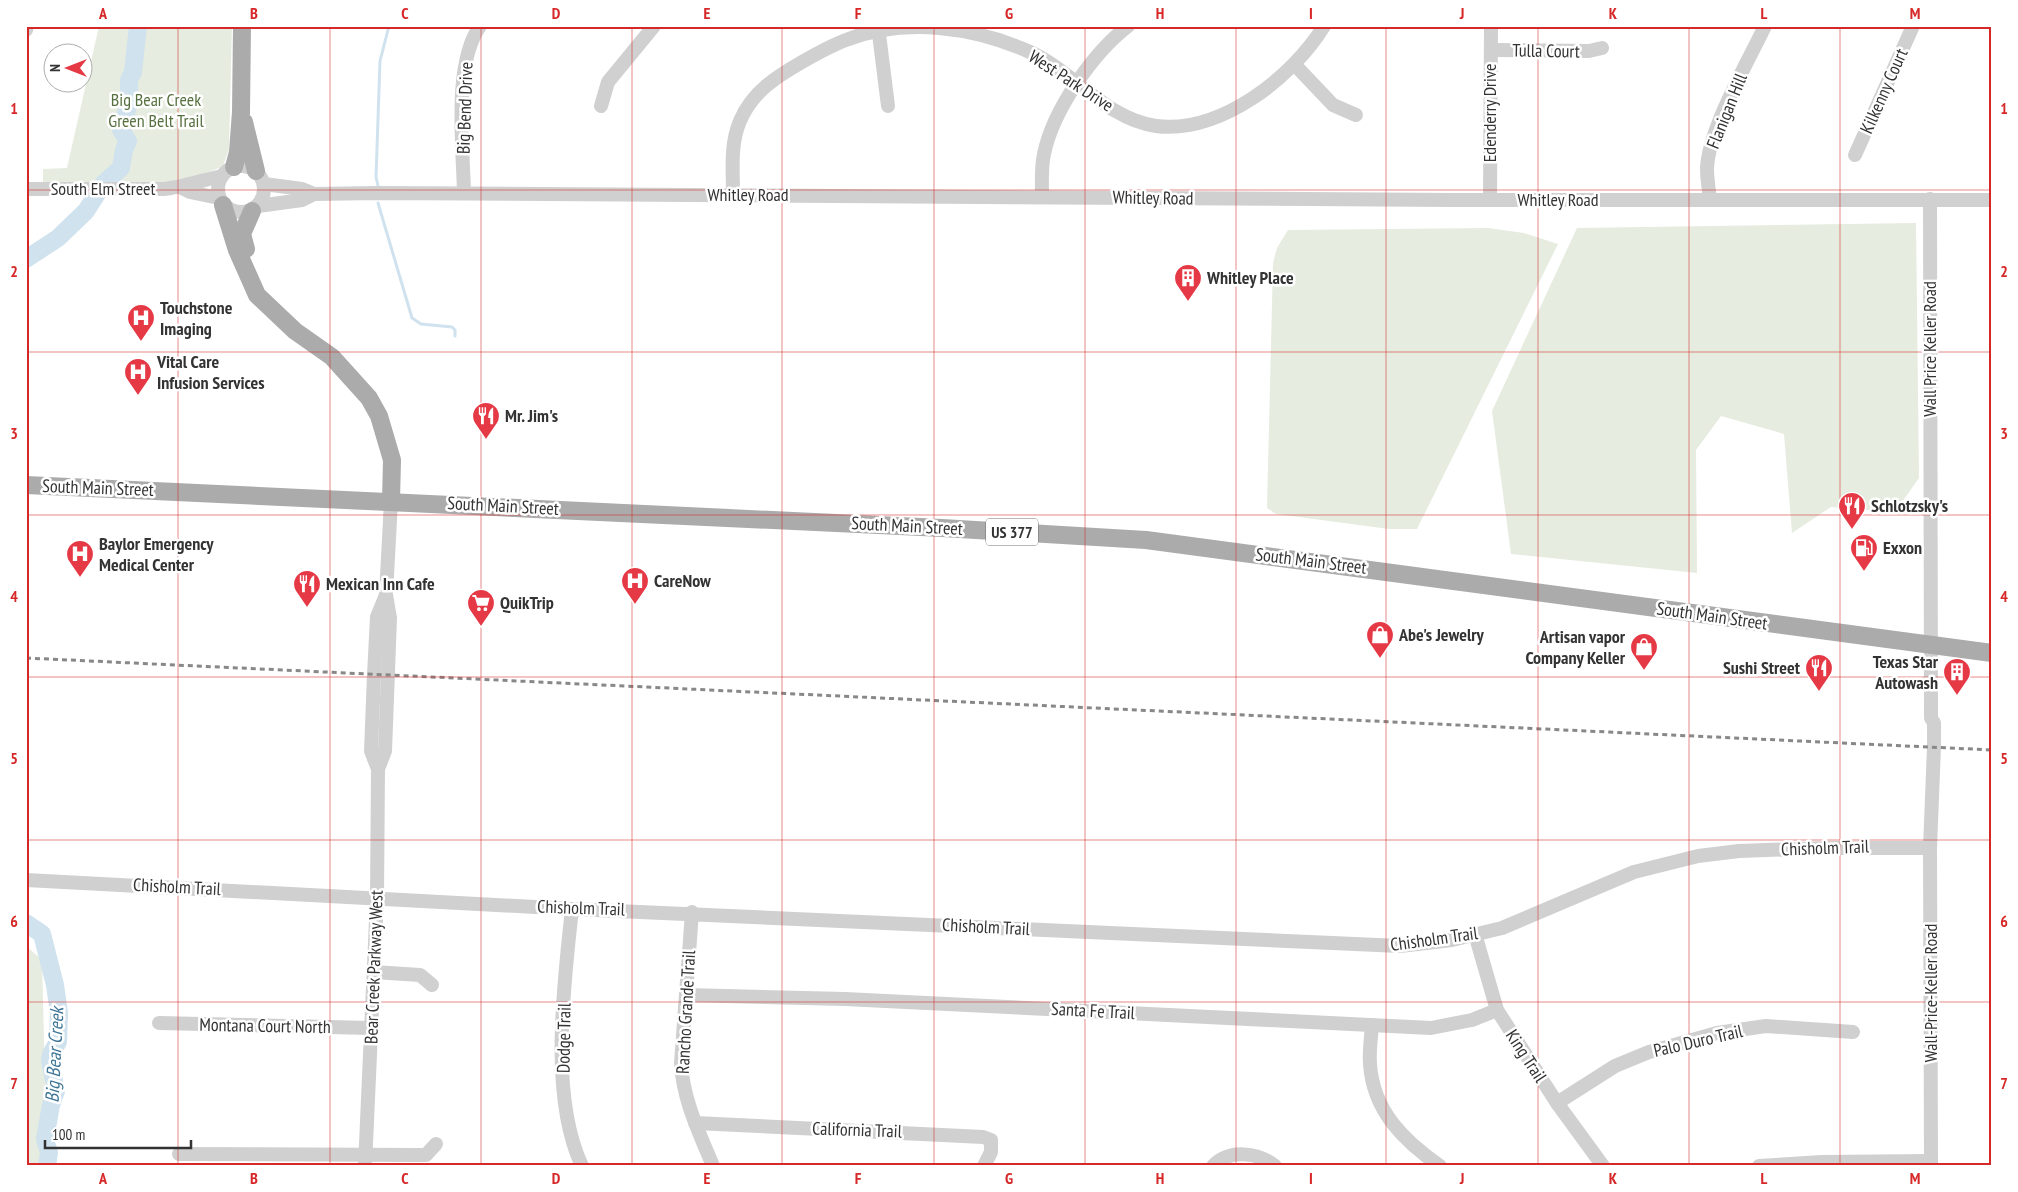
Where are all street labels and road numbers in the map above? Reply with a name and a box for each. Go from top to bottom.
street label: Tulla Court [1512,38,1580,63]
street label: West Park Drive [1025,45,1118,117]
street label: Kilkenny Court [1855,45,1913,137]
street label: Big Bend Drive [451,62,478,154]
street label: Edenderry Drive [1478,64,1501,162]
street label: Flanigan Hill [1701,69,1752,152]
street label: South Elm Street [51,177,155,200]
street label: Whitley Road [708,183,788,206]
street label: Whitley Road [1112,185,1194,210]
street label: Whitley Road [1518,188,1598,211]
street label: Wall Price Keller Road [1918,281,1941,417]
street label: South Main Street [42,474,154,501]
street label: South Main Street [447,491,559,520]
street label: South Main Street [851,511,963,540]
road number: US 377 [986,518,1038,546]
street label: South Main Street [1254,542,1368,579]
street label: South Main Street [1655,596,1769,635]
street label: Chisholm Trail [1781,834,1870,861]
street label: Chisholm Trail [133,873,222,900]
street label: Bear Creek Parkway West [359,890,388,1044]
street label: Chisholm Trail [537,894,626,921]
street label: Chisholm Trail [942,913,1031,940]
street label: Chisholm Trail [1389,921,1480,956]
street label: Wall-Price-Keller Road [1919,924,1942,1062]
street label: Rancho Grande Trail [671,949,700,1074]
street label: Santa Fe Trail [1051,997,1136,1024]
street label: Dodge Trail [551,1002,576,1073]
street label: Montana Court North [199,1013,331,1038]
street label: Palo Duro Trail [1651,1019,1745,1062]
street label: King Trail [1501,1025,1552,1087]
street label: California Trail [812,1116,903,1143]

